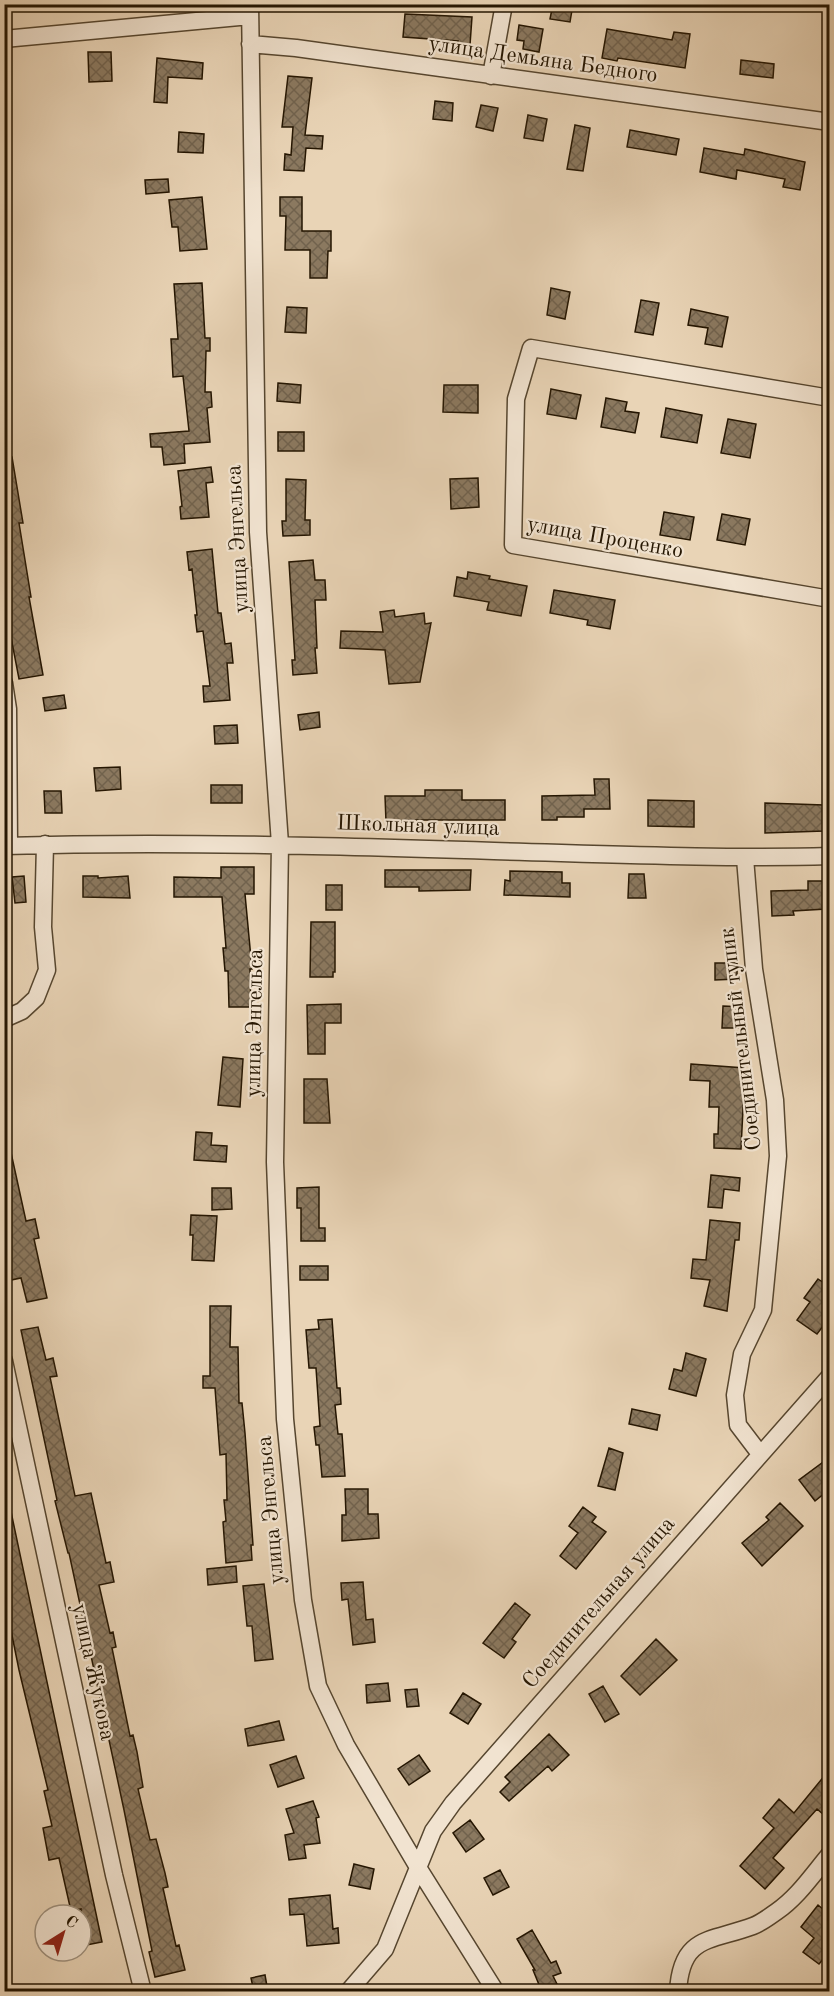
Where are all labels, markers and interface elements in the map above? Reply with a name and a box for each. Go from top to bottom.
street label: улица Демьяна Бедного [427,33,659,87]
street label: улица Энгельса [223,464,253,614]
street label: улица Проценко [525,513,685,563]
street label: Школьная улица [336,812,500,840]
street label: Соединительный тупик [716,926,766,1152]
street label: улица Энгельса [243,948,267,1098]
street label: улица Энгельса [254,1435,288,1585]
street label: Соединительная улица [519,1513,679,1693]
street label: улица Жукова [68,1601,118,1743]
north arrow [33,1903,93,1963]
text: С [62,1913,80,1932]

